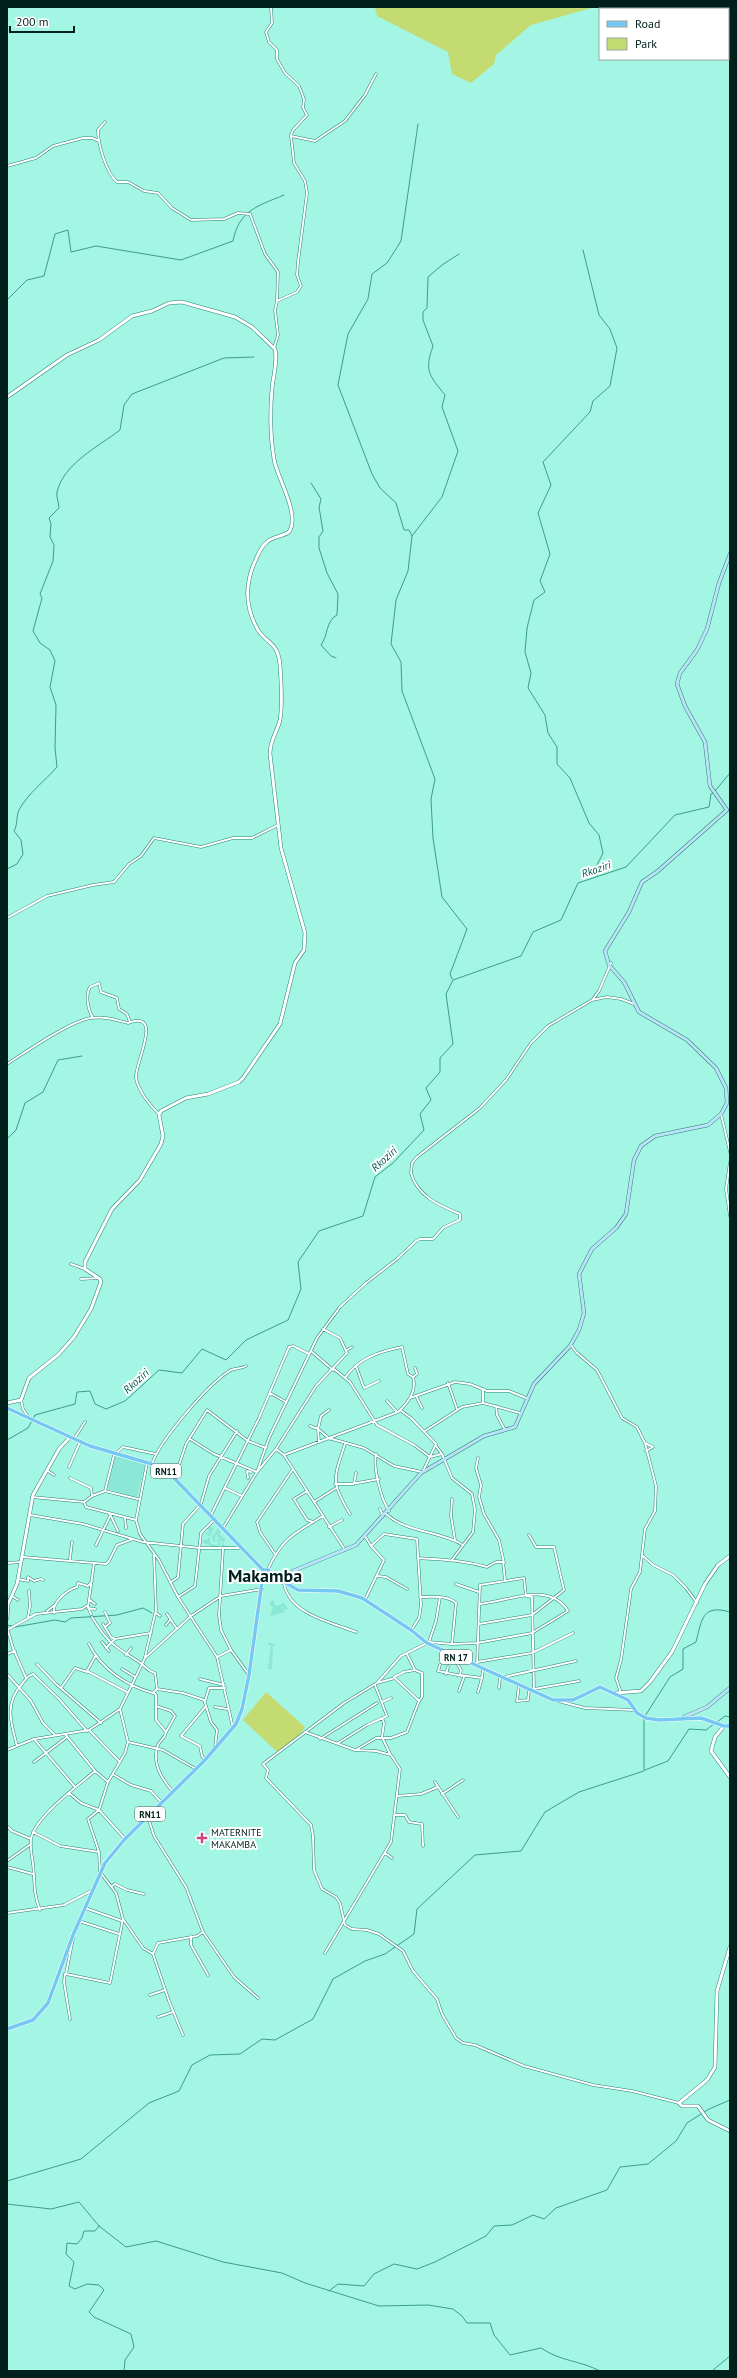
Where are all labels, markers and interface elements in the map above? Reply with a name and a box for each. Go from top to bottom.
scale bar [10,8,74,34]
legend [599,8,729,60]
text: 200 m [16,14,49,29]
text: Road [635,16,660,31]
text: Park [635,36,657,51]
water label: Rkoziri [579,857,614,881]
water label: Rkoziri [368,1143,401,1174]
water label: Rkoziri [120,1365,153,1396]
road number: RN11 [151,1464,181,1478]
district label: Makamba [228,1564,302,1587]
road number: RN 17 [440,1650,472,1664]
road number: RN11 [135,1807,165,1821]
place label: MATERNITE MAKAMBA [211,1826,262,1851]
marker: MATERNITE MAKAMBA [196,1832,208,1844]

